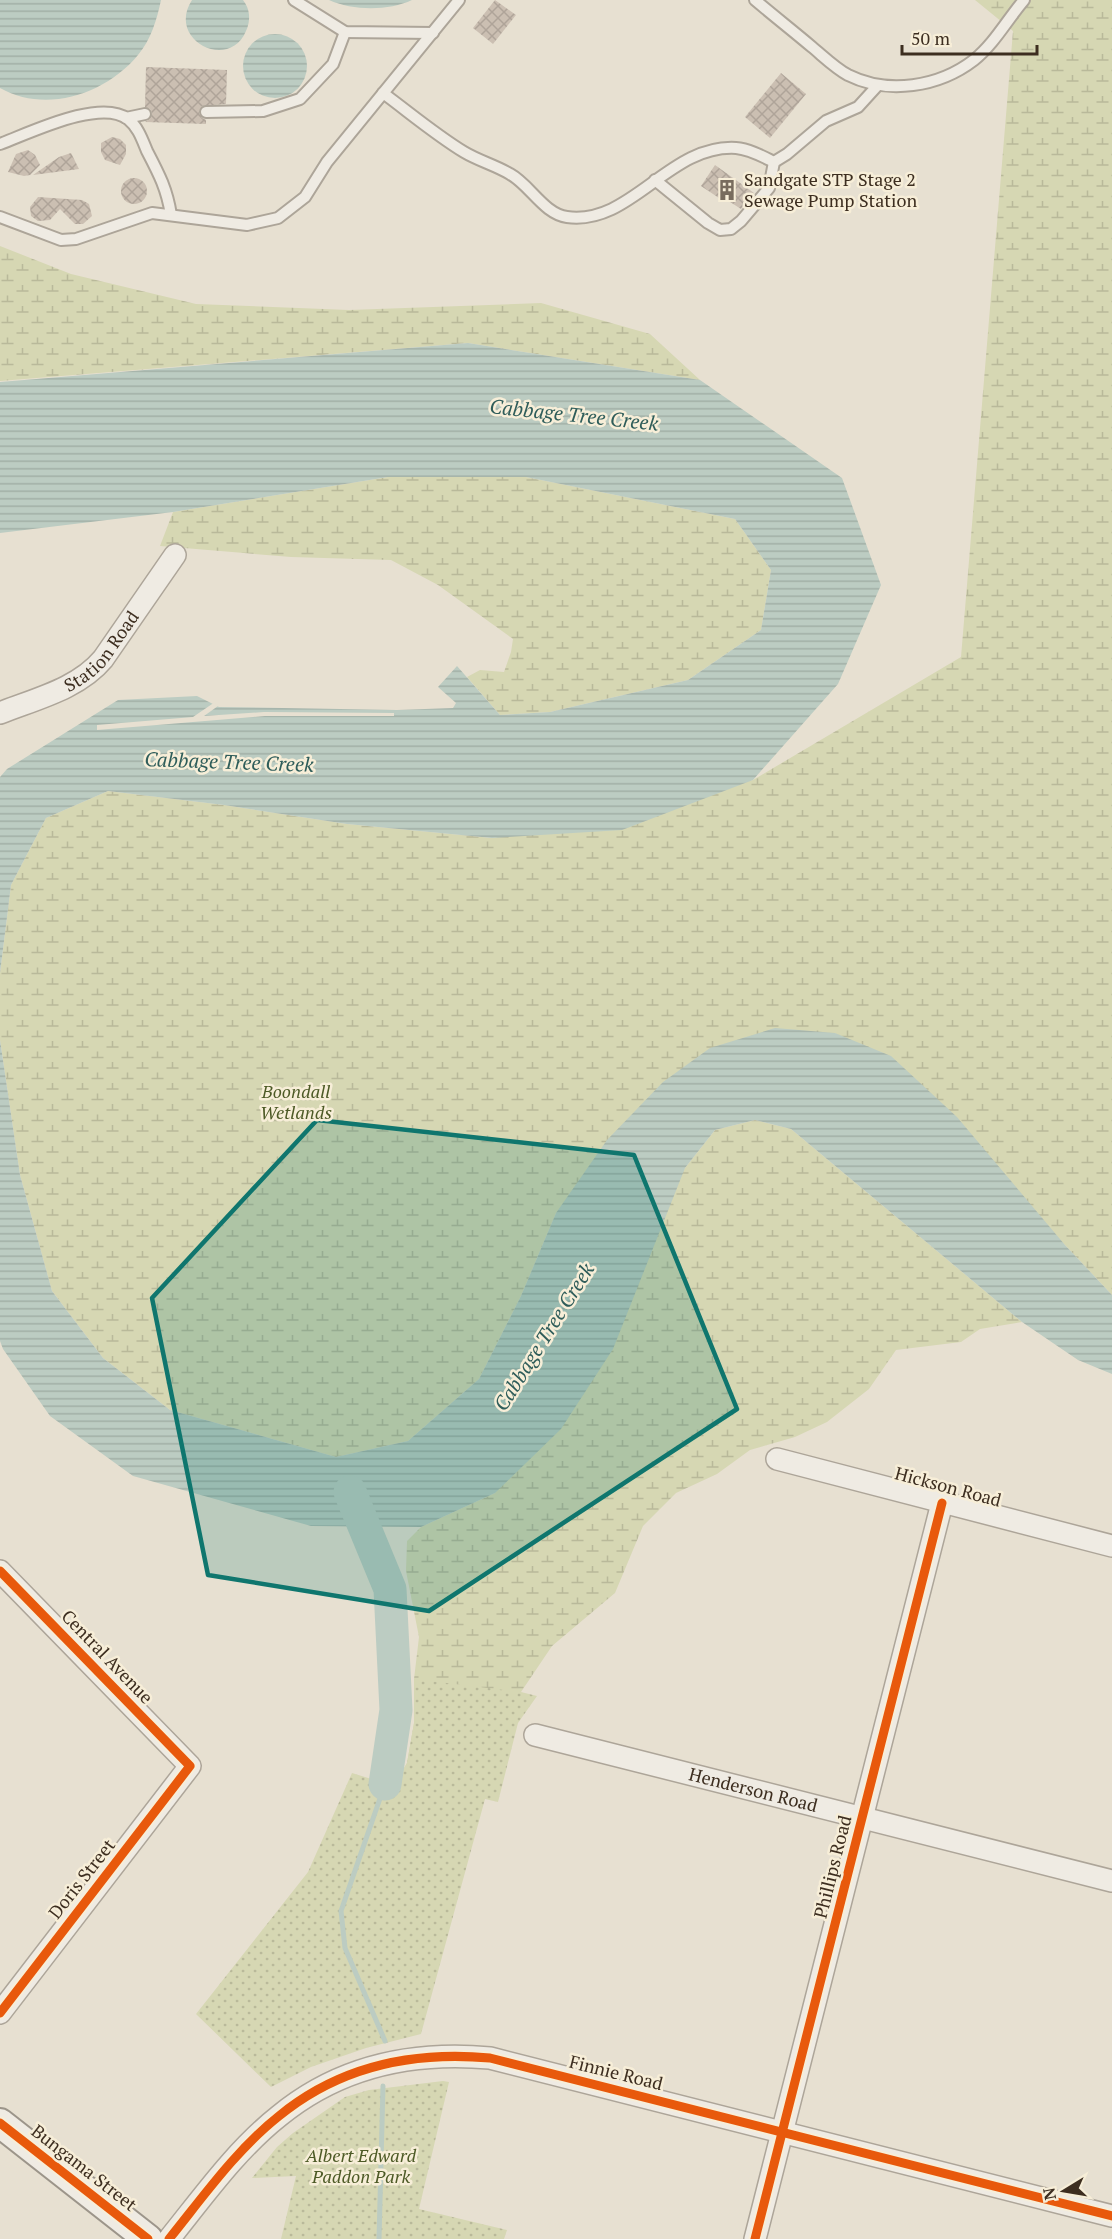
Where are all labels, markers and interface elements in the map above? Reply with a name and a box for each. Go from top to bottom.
scale bar [902,18,1037,56]
text: 50 m [911,26,951,50]
place label: Sandgate STP Stage 2 Sewage Pump Station [744,167,917,212]
building icon: Sandgate STP Stage 2 Sewage Pump Station [715,178,739,202]
water label: Cabbage Tree Creek [488,392,660,437]
street label: Station Road [60,606,144,697]
water label: Cabbage Tree Creek [144,745,314,778]
park label: Boondall Wetlands [260,1079,332,1124]
water label: Cabbage Tree Creek [487,1257,600,1416]
street label: Hickson Road [892,1460,1004,1512]
street label: Central Avenue [57,1604,159,1709]
street label: Henderson Road [686,1761,820,1817]
street label: Phillips Road [808,1813,856,1921]
street label: Doris Street [42,1833,120,1923]
street label: Finnie Road [567,2049,666,2095]
street label: Bungama Street [27,2118,143,2216]
park label: Albert Edward Paddon Park [305,2143,417,2188]
north arrow [1034,2161,1094,2221]
text: N [1037,2186,1061,2202]

